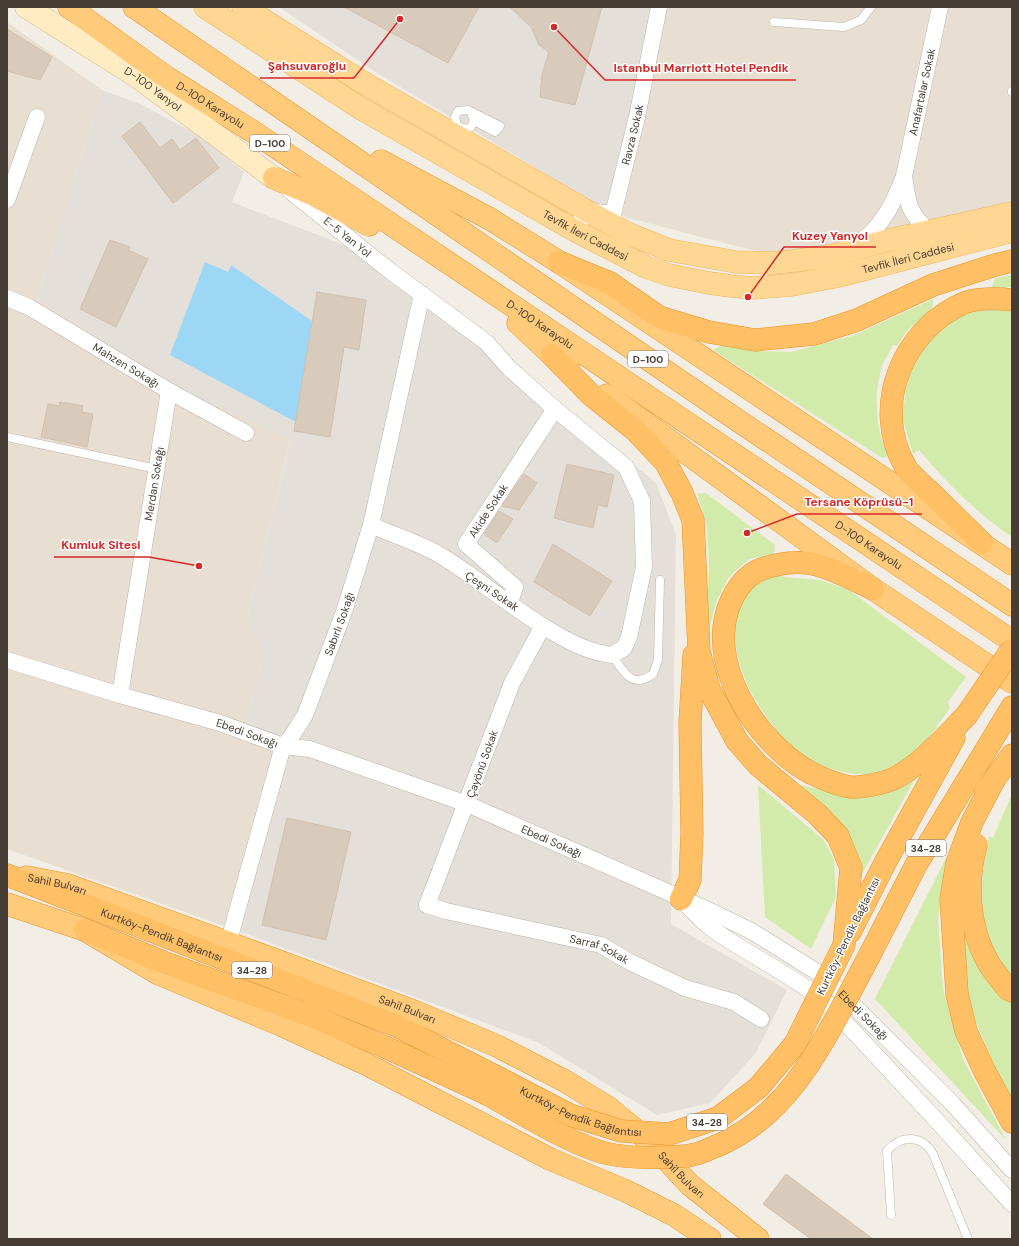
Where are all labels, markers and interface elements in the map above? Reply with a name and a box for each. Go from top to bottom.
street label: Anafartalar Sokak [906,47,938,137]
callout: Şahsuvaroğlu [260,54,354,78]
callout: Istanbul Marriott Hotel Pendik [605,56,796,80]
text: Şahsuvaroğlu [268,58,346,74]
text: Istanbul Marriott Hotel Pendik [613,60,789,76]
street label: D-100 Yanyol [122,63,184,114]
street label: D-100 Karayolu [174,78,247,132]
street label: Ravza Sokak [618,103,646,166]
road number: D-100 [250,135,290,151]
street label: Tevfik İleri Caddesi [540,207,631,264]
street label: E-5 Yan Yol [321,214,374,260]
callout: Kuzey Yanyol [784,223,876,247]
text: Kuzey Yanyol [792,228,868,244]
street label: Tevfik İleri Caddesi [860,239,956,277]
street label: D-100 Karayolu [504,297,576,352]
street label: Mahzen Sokağı [90,340,162,391]
road number: D-100 [628,351,668,367]
street label: Merdan Sokağı [141,446,167,522]
street label: Akide Sokak [465,481,511,540]
callout: Tersane Köprüsü-1 [797,490,922,514]
text: Tersane Köprüsü-1 [805,494,913,510]
street label: D-100 Karayolu [833,517,905,572]
callout: Kumluk Sitesi [54,533,149,557]
text: Kumluk Sitesi [61,537,141,553]
street label: Çeşni Sokak [463,568,522,614]
street label: Sabırlı Sokağı [321,590,357,658]
street label: Ebedi Sokağı [215,715,280,751]
street label: Çayönü Sokak [463,728,501,800]
street label: Ebedi Sokağı [519,822,584,861]
road number: 34-28 [906,840,946,856]
street label: Sahil Bulvarı [27,870,89,898]
street label: Kurtköy-Pendik Bağlantısı [813,875,883,997]
street label: Kurtköy-Pendik Bağlantısı [99,905,225,965]
street label: Sarraf Sokak [568,931,632,967]
road number: 34-28 [232,962,272,978]
street label: Ebedi Sokağı [835,987,891,1043]
street label: Sahil Bulvarı [377,992,438,1027]
street label: Kurtköy-Pendik Bağlantısı [518,1083,642,1139]
road number: 34-28 [687,1114,727,1130]
street label: Sahil Bulvarı [655,1149,708,1201]

